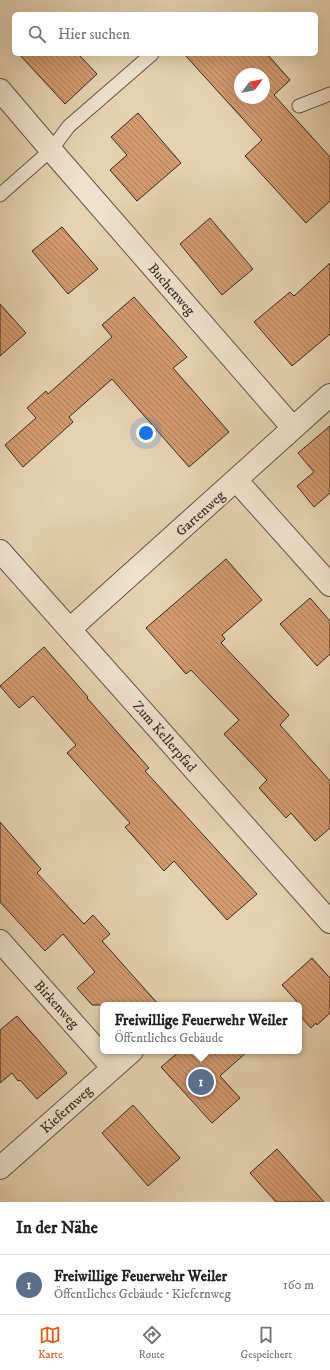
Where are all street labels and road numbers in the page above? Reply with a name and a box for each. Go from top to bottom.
street label: Buchenweg [144,260,199,320]
street label: Gartenweg [172,487,229,541]
street label: Zum Kellerpfad [128,697,200,776]
street label: Birkenweg [30,977,83,1033]
street label: Kiefernweg [37,1082,96,1138]

